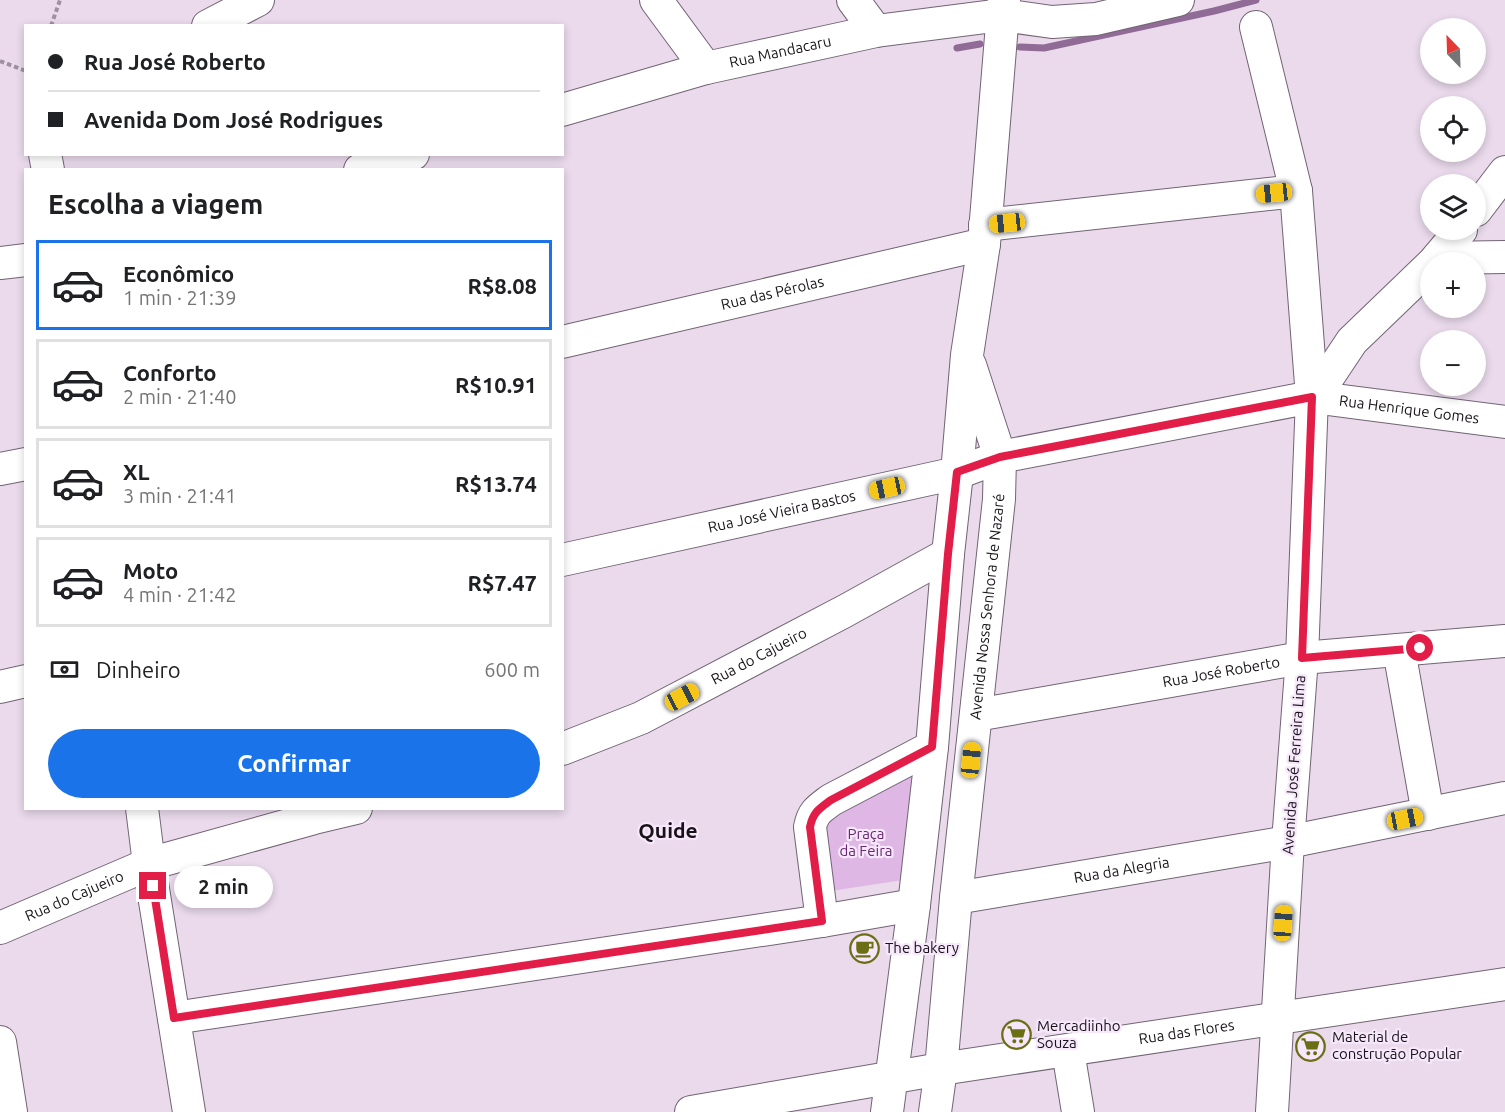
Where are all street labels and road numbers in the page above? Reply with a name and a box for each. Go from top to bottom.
street label: Rua Mandacaru [728,32,833,71]
street label: Rua das Pérolas [719,272,825,313]
street label: Rua Henrique Gomes [1338,392,1480,427]
street label: Rua José Vieira Bastos [706,487,857,536]
street label: Avenida Nossa Senhora de Nazaré [966,493,1007,721]
street label: Rua do Cajueiro [708,624,809,688]
street label: Rua José Roberto [1161,653,1281,690]
street label: Avenida José Ferreira Lima [1279,675,1308,855]
street label: Rua da Alegria [1072,853,1171,886]
street label: Rua do Cajueiro [22,867,126,924]
street label: Rua das Flores [1137,1016,1236,1047]

